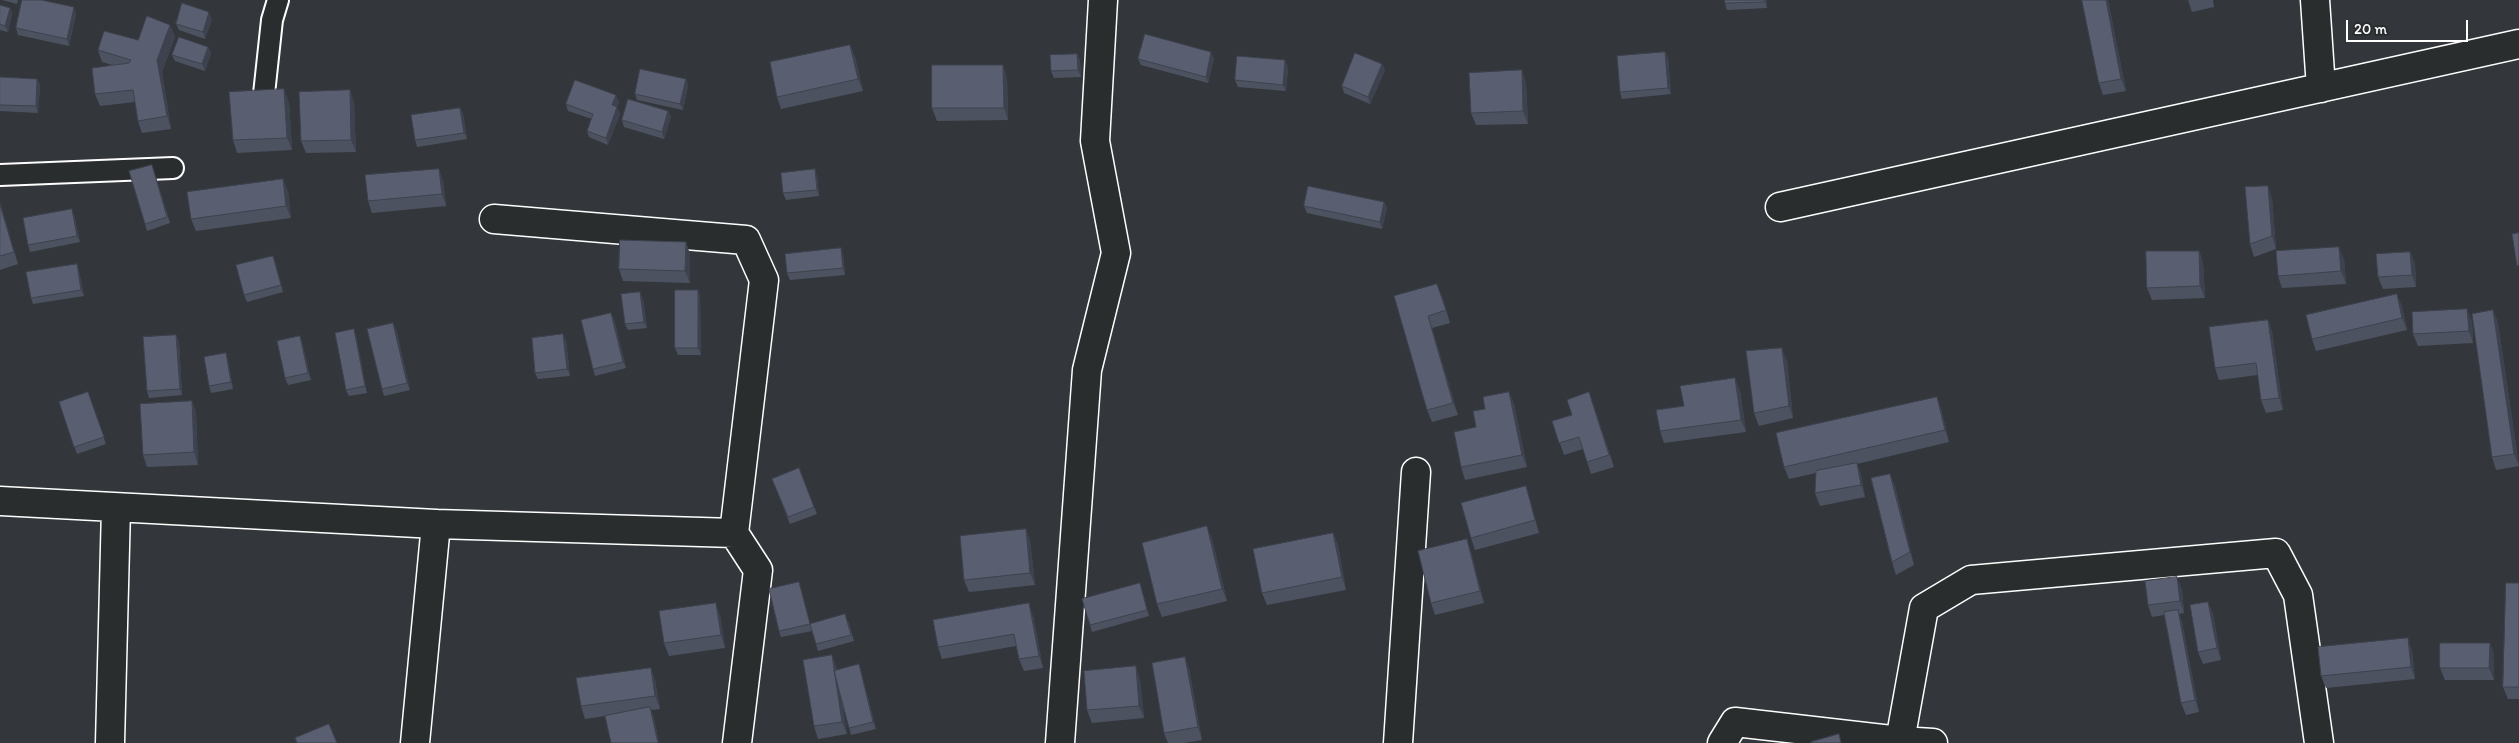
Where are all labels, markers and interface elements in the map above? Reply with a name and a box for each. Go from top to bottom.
scale bar [2349,10,2472,42]
text: 20 m [2354,20,2387,38]

